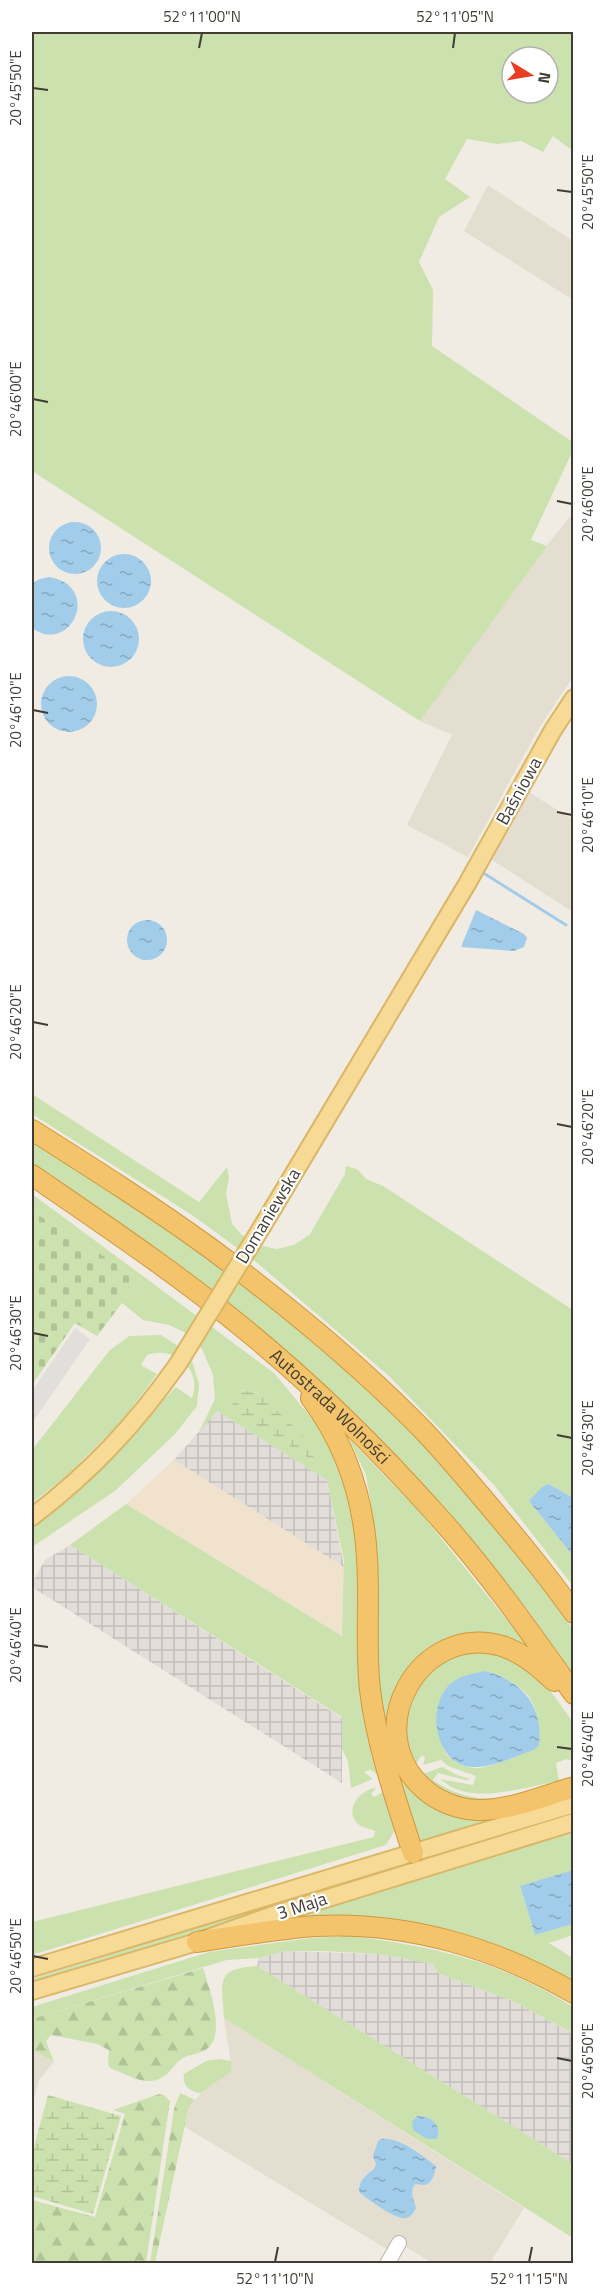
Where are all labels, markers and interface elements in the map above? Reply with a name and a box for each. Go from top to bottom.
text: 52°11'00"N [163,5,241,28]
text: 52°11'05"N [416,5,494,28]
north arrow [500,45,560,105]
text: 20°45'50"E [4,50,27,126]
text: N [532,70,558,86]
text: 20°45'50"E [576,154,599,230]
text: 20°46'00"E [4,361,27,437]
text: 20°46'00"E [576,466,599,542]
text: 20°46'10"E [4,672,27,748]
street label: Baśniowa [489,752,548,830]
text: 20°46'10"E [576,777,599,853]
text: 20°46'20"E [4,984,27,1060]
text: 20°46'20"E [576,1089,599,1165]
street label: Domaniewska [228,1163,307,1269]
text: 20°46'30"E [4,1295,27,1371]
street label: Autostrada Wolności [264,1342,397,1470]
text: 20°46'30"E [576,1400,599,1476]
text: 20°46'40"E [4,1607,27,1683]
text: 20°46'40"E [576,1711,599,1787]
street label: 3 Maja [273,1885,330,1926]
text: 20°46'50"E [4,1918,27,1994]
text: 20°46'50"E [576,2023,599,2099]
text: 52°11'10"N [236,2267,314,2290]
text: 52°11'15"N [490,2267,568,2290]

